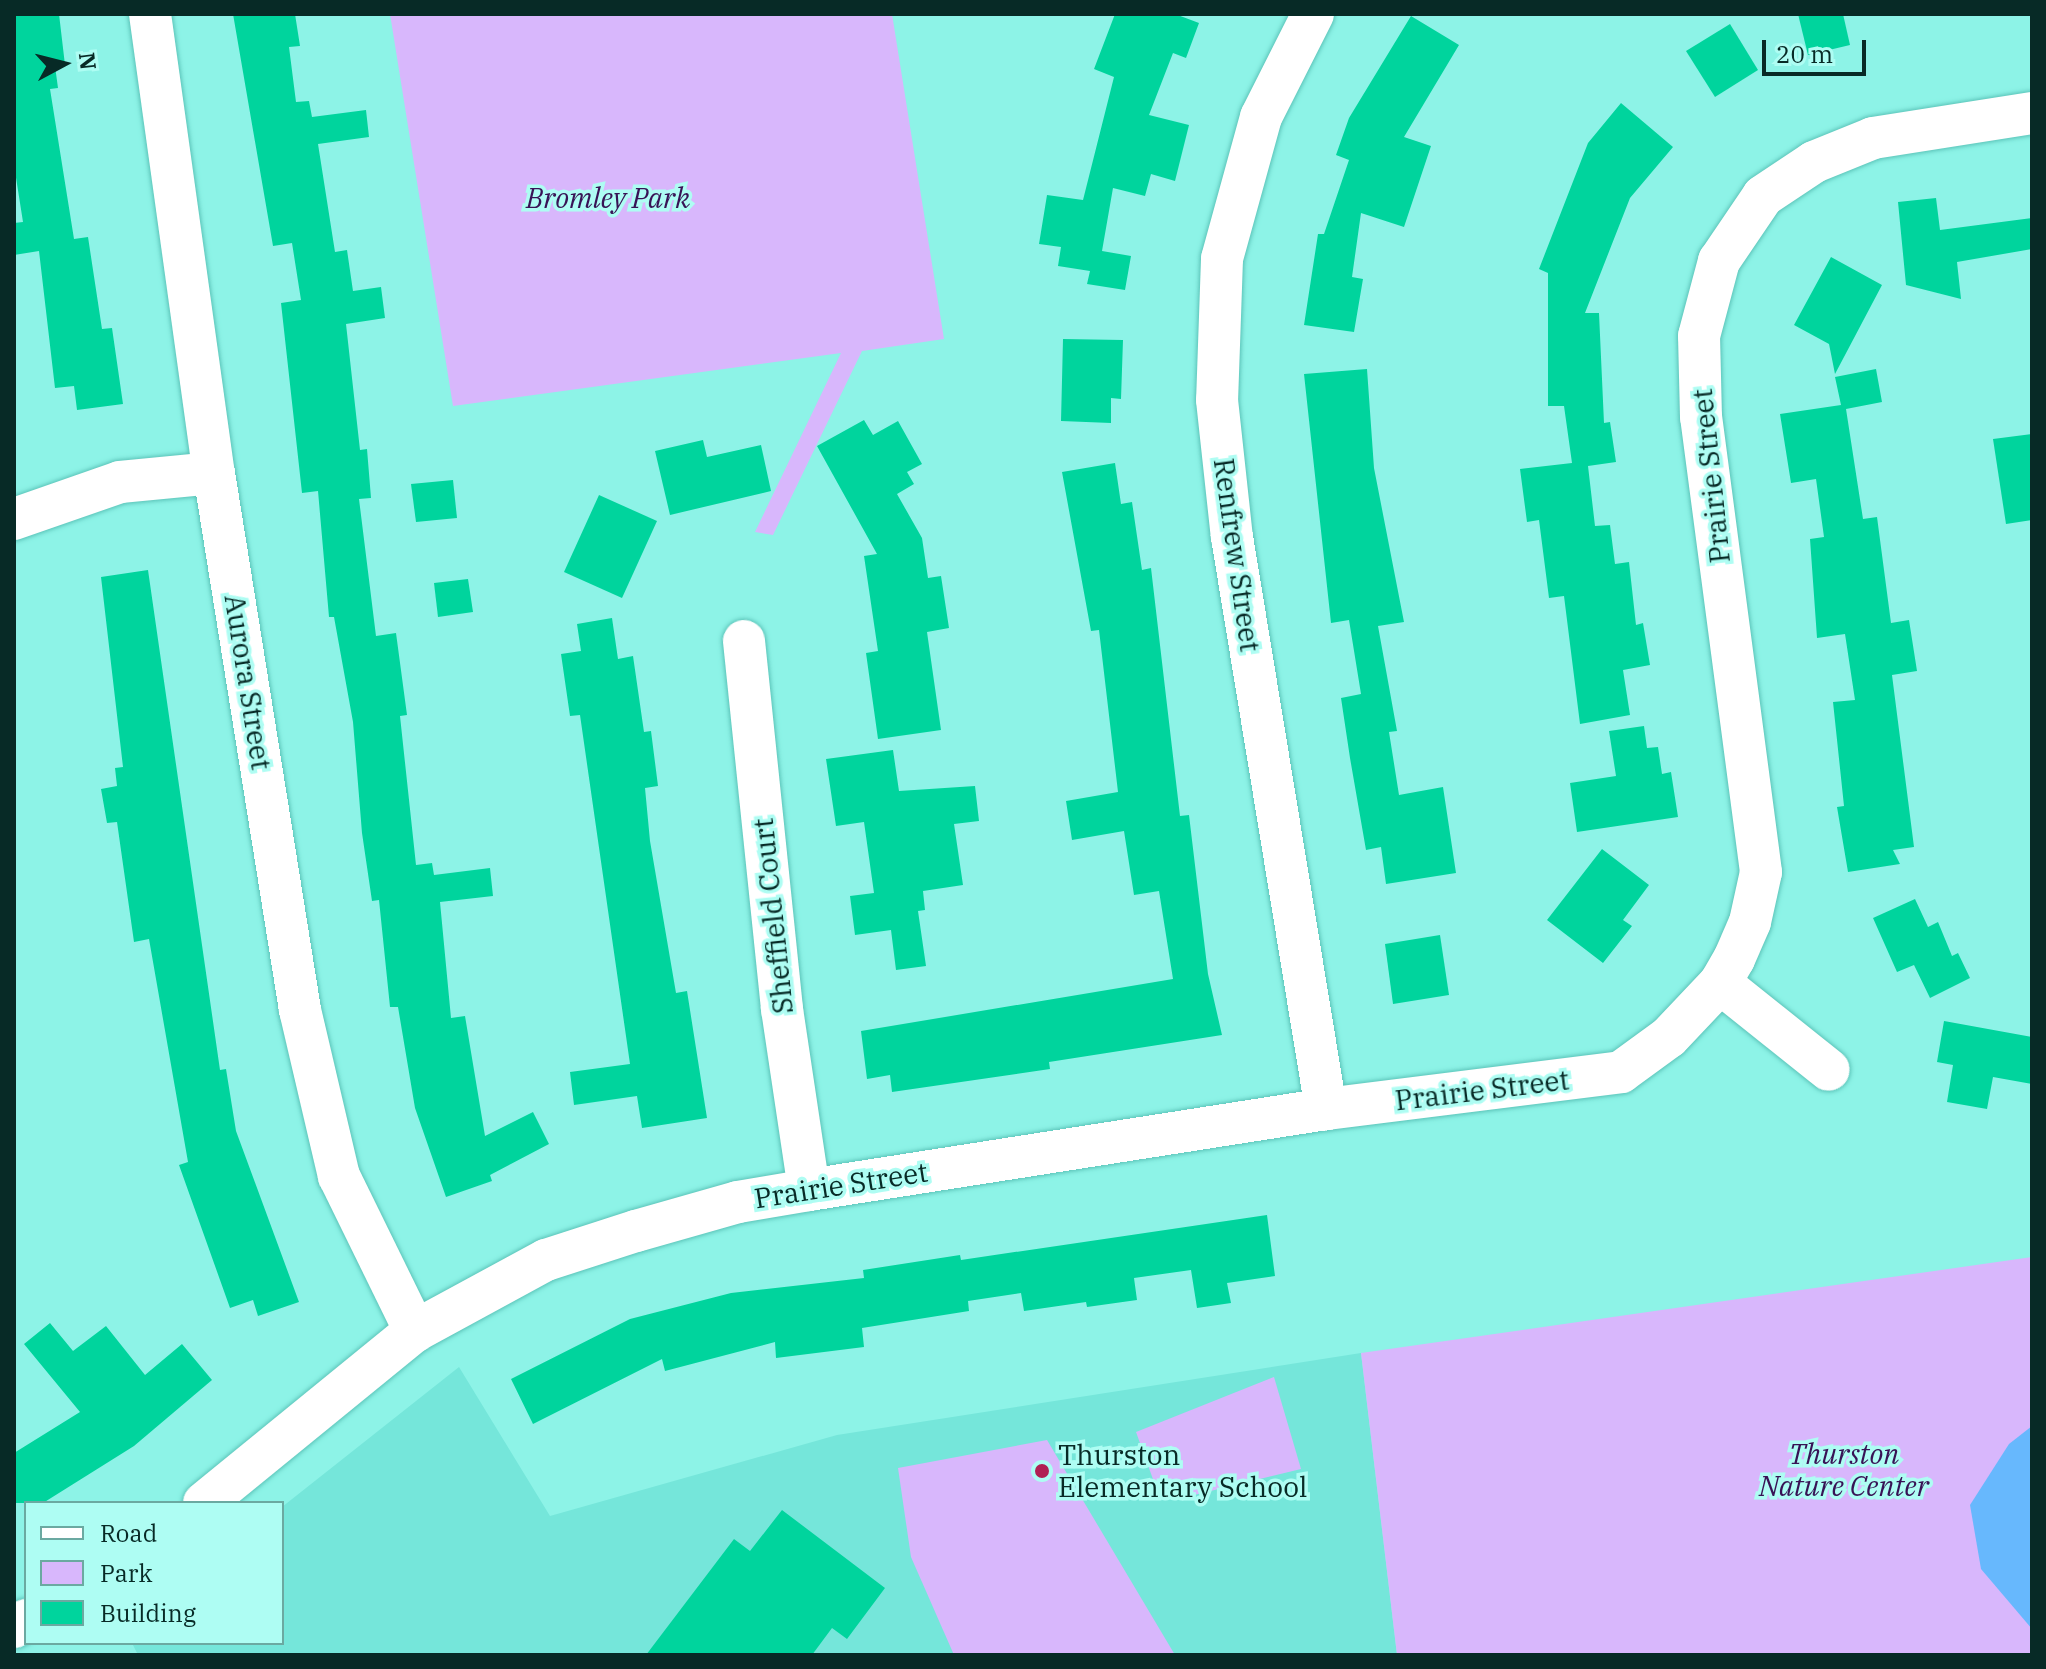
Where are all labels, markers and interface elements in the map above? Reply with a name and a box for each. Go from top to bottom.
north arrow [24,24,104,104]
scale bar [1766,24,1870,74]
text: 20 m [1776,38,1833,70]
text: N [73,51,104,71]
park label: Bromley Park [526,181,690,215]
street label: Prairie Street [1685,387,1737,565]
street label: Renfrew Street [1207,456,1267,654]
street label: Aurora Street [218,592,278,772]
street label: Sheffield Court [746,816,800,1016]
street label: Prairie Street [1393,1063,1571,1117]
street label: Prairie Street [752,1155,930,1215]
park label: Thurston Nature Center [1759,1437,1929,1503]
place label: Thurston Elementary School [1058,1438,1307,1504]
marker: Thurston Elementary School [1033,1462,1051,1480]
legend [24,1501,284,1645]
text: Road [100,1517,157,1549]
text: Park [100,1557,152,1589]
text: Building [100,1597,196,1629]

